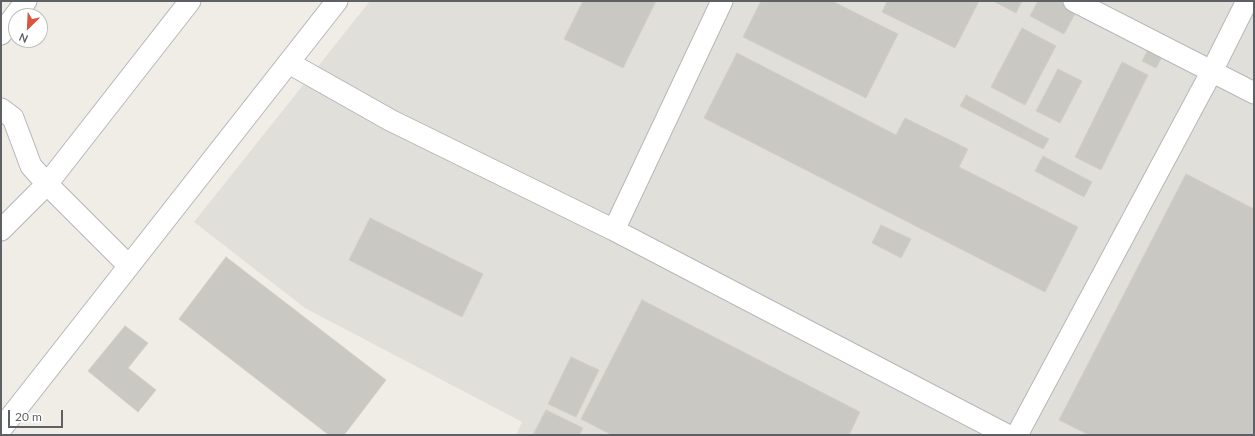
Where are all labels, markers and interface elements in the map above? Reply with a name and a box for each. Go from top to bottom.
north arrow [8,8,48,48]
text: N [17,31,30,46]
scale bar [10,402,65,428]
text: 20 m [15,409,42,424]

